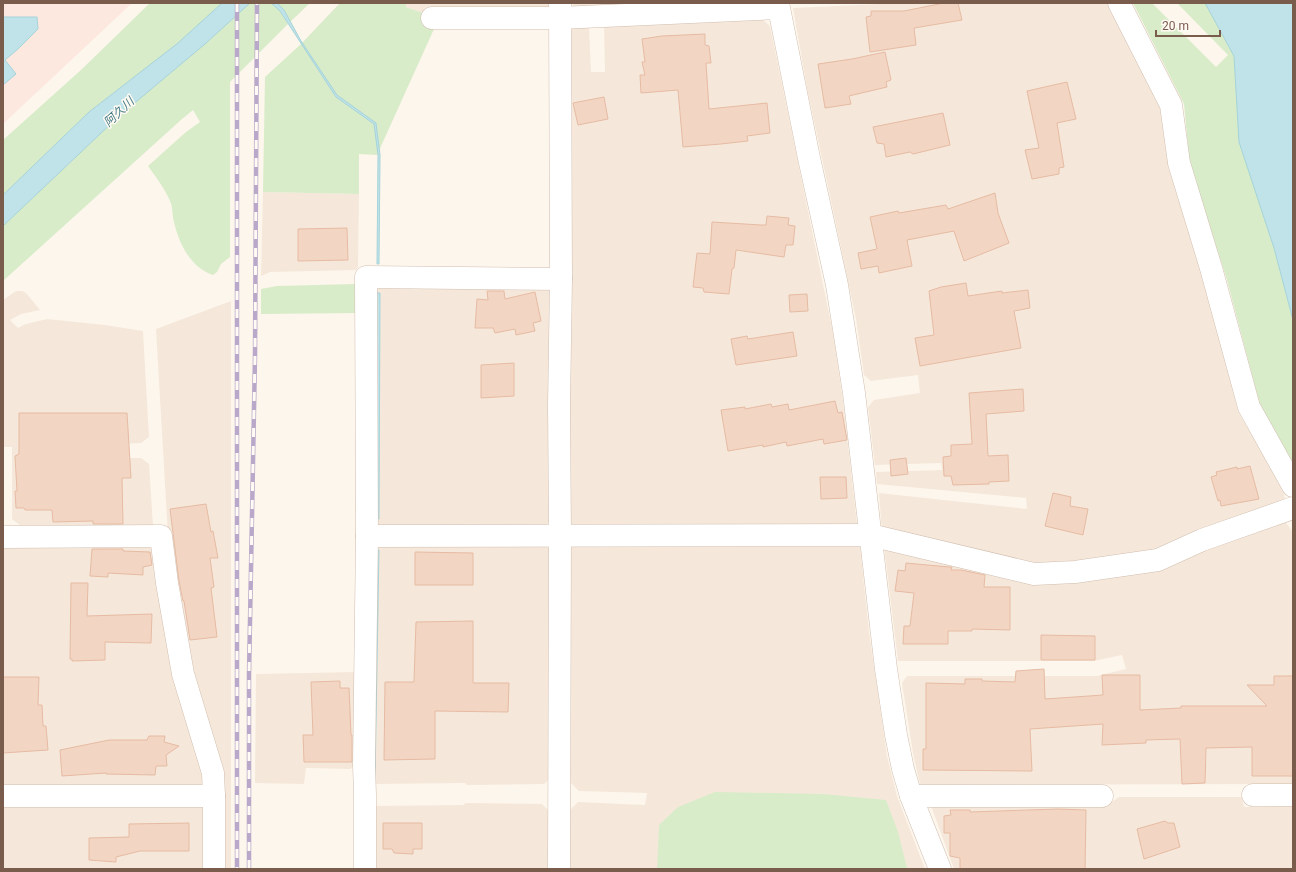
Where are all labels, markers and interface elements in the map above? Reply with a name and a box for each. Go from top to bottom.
scale bar [1156,12,1220,38]
text: 20 m [1162,19,1189,33]
water label: 阿久川 [101,93,138,129]

